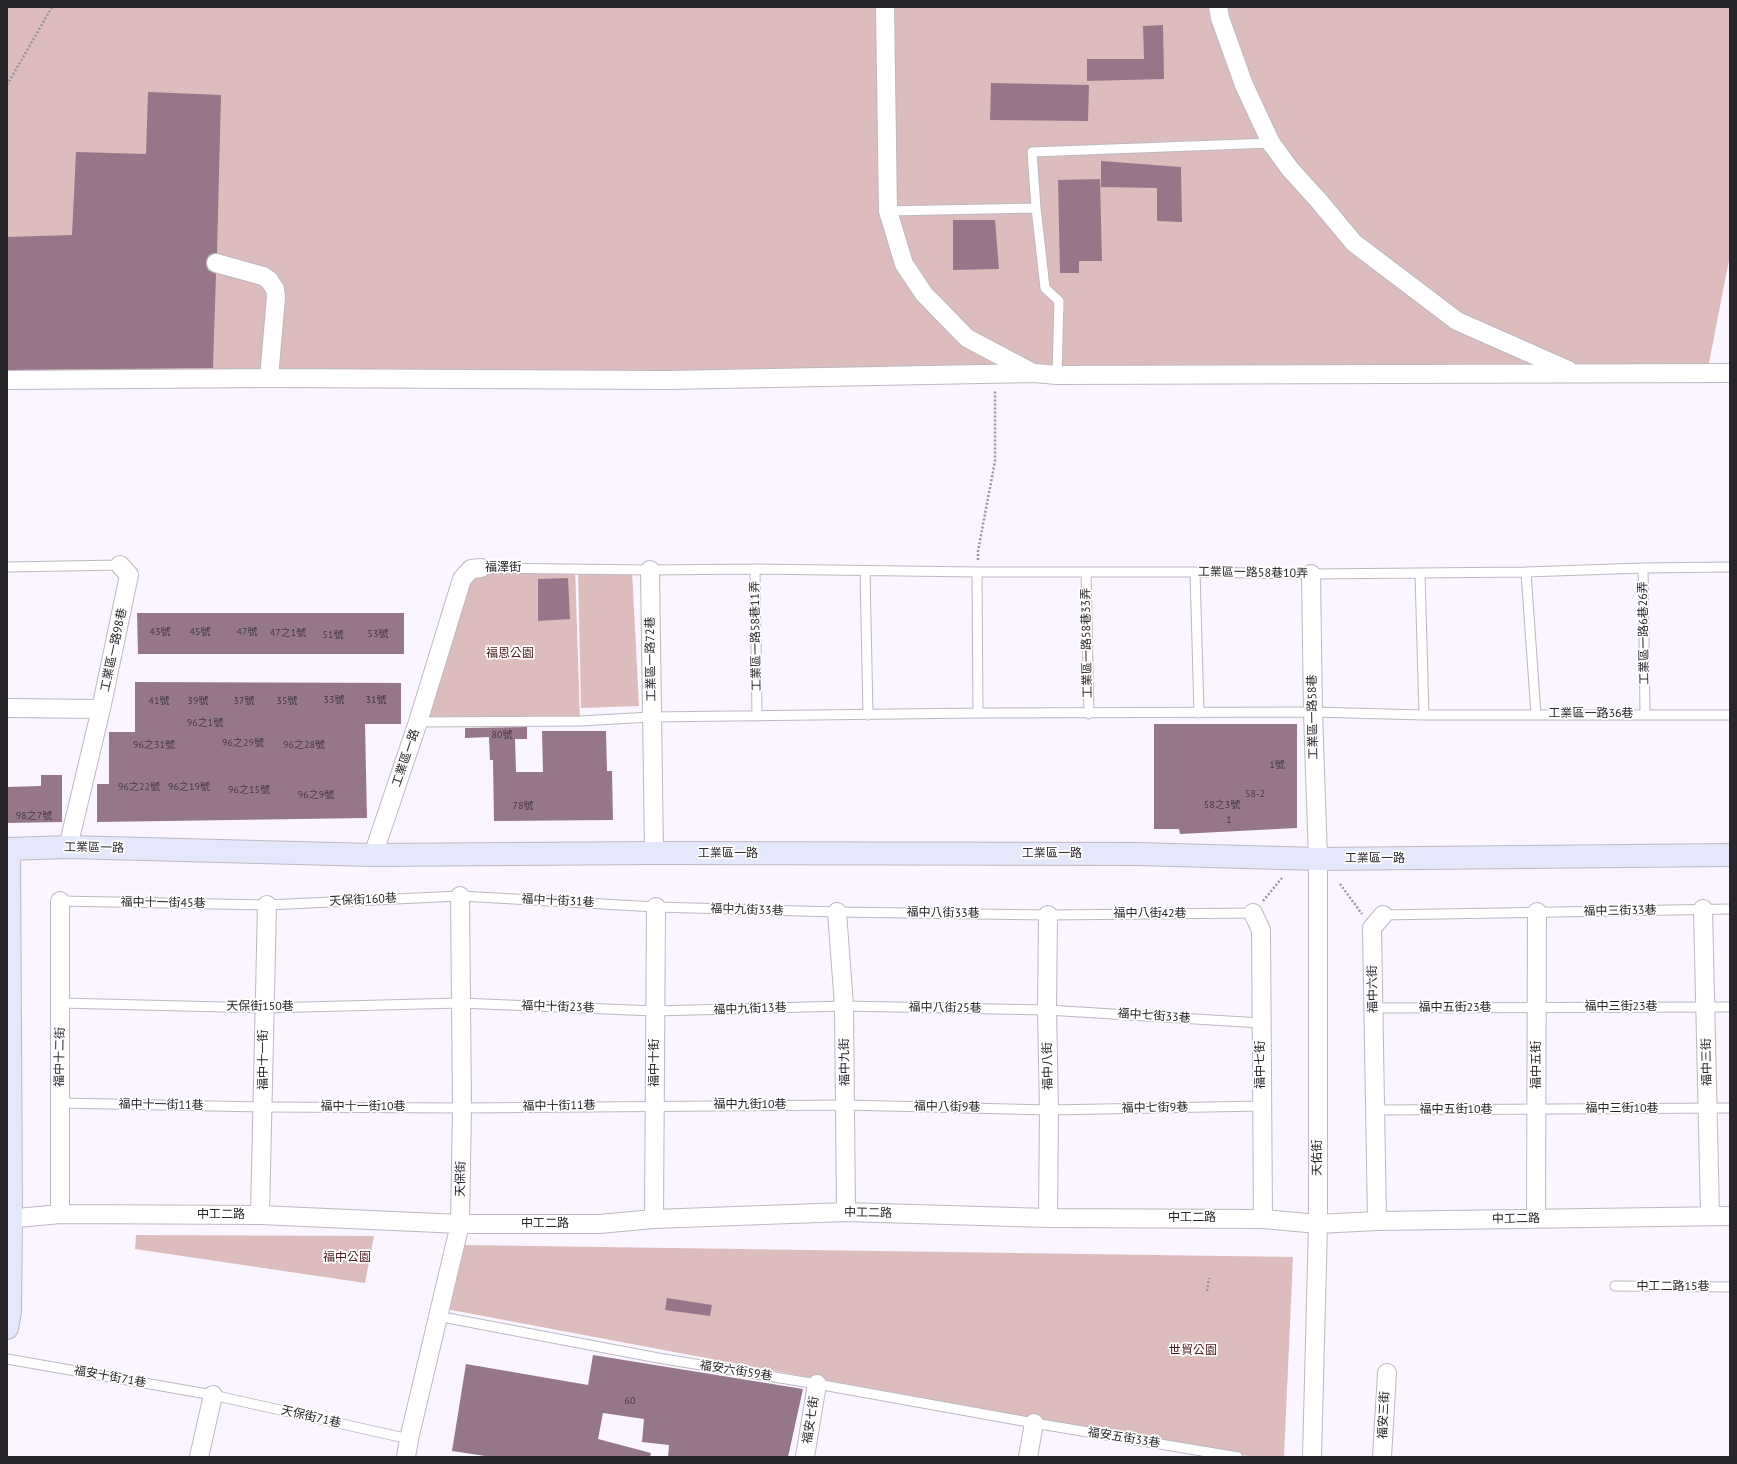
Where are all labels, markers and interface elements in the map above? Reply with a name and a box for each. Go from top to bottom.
street label: 福澤街 [485,561,521,575]
street label: 工業區一路58巷10弄 [1198,565,1308,581]
street label: 工業區一路58巷11弄 [748,581,764,691]
street label: 工業區一路6巷26弄 [1636,581,1652,685]
street label: 工業區一路58巷33弄 [1079,588,1095,698]
street label: 工業區一路98巷 [98,607,130,693]
street label: 工業區一路72巷 [643,616,659,702]
house number: 43號 [150,626,170,638]
house number: 45號 [190,626,210,638]
house number: 47號 [237,626,257,638]
house number: 47之1號 [270,627,306,639]
house number: 53號 [368,628,388,640]
house number: 51號 [323,629,343,641]
park label: 福恩公園 [486,647,534,661]
street label: 工業區一路58巷 [1305,674,1321,760]
house number: 33號 [324,694,344,706]
house number: 31號 [366,694,386,706]
house number: 41號 [149,695,169,707]
house number: 39號 [188,695,208,707]
house number: 37號 [234,695,254,707]
house number: 35號 [277,695,297,707]
street label: 工業區一路36巷 [1548,707,1634,721]
house number: 96之1號 [187,717,223,729]
street label: 工業區一路 [389,727,423,789]
house number: 80號 [492,729,512,741]
house number: 96之29號 [222,737,264,749]
house number: 96之31號 [133,739,175,751]
house number: 96之28號 [283,739,325,751]
house number: 1號 [1269,759,1285,771]
house number: 96之22號 [118,781,160,793]
house number: 96之19號 [168,781,210,793]
house number: 96之15號 [228,784,270,796]
house number: 58-2 [1245,788,1265,800]
house number: 96之9號 [298,789,334,801]
house number: 58之3號 [1204,799,1240,811]
house number: 78號 [513,800,533,812]
house number: 98之7號 [16,810,52,822]
house number: 1 [1226,814,1232,826]
street label: 工業區一路 [64,840,124,856]
street label: 工業區一路 [698,847,758,861]
street label: 工業區一路 [1022,847,1082,861]
street label: 工業區一路 [1345,852,1405,866]
street label: 天保街160巷 [329,891,397,909]
street label: 福中十街31巷 [521,892,595,910]
street label: 福中十一街45巷 [120,895,206,911]
street label: 福中九街33巷 [710,902,784,918]
street label: 福中三街33巷 [1583,903,1657,919]
street label: 福中八街33巷 [906,905,980,921]
street label: 福中八街42巷 [1113,907,1187,921]
street label: 福中六街 [1365,965,1381,1013]
street label: 福中十街23巷 [521,999,595,1015]
street label: 天保街150巷 [226,1000,294,1014]
street label: 福中八街25巷 [908,1000,982,1016]
street label: 福中三街23巷 [1584,1000,1658,1014]
street label: 福中九街13巷 [713,1001,787,1017]
street label: 福中五街23巷 [1418,1001,1492,1015]
street label: 福中七街33巷 [1117,1006,1191,1026]
street label: 福中十二街 [52,1027,68,1087]
street label: 福中十一街 [257,1030,271,1090]
street label: 福中九街 [837,1038,853,1086]
street label: 福中三街 [1699,1038,1715,1086]
street label: 福中十街 [648,1039,662,1087]
street label: 福中七街 [1254,1041,1268,1089]
street label: 福中五街 [1530,1041,1544,1089]
street label: 福中八街 [1040,1042,1056,1090]
street label: 福中十一街11巷 [118,1097,204,1113]
street label: 福中十街11巷 [522,1098,596,1114]
street label: 福中九街10巷 [713,1098,787,1112]
street label: 福中八街9巷 [914,1099,980,1115]
street label: 福中十一街10巷 [320,1100,406,1114]
street label: 福中七街9巷 [1122,1100,1188,1116]
street label: 福中三街10巷 [1585,1102,1659,1116]
street label: 福中五街10巷 [1419,1103,1493,1117]
street label: 天佑街 [1311,1140,1325,1176]
street label: 天保街 [453,1161,469,1197]
street label: 中工二路 [844,1205,892,1221]
street label: 中工二路 [197,1208,245,1222]
street label: 中工二路 [1168,1211,1216,1225]
street label: 中工二路 [1492,1211,1540,1227]
street label: 中工二路 [521,1217,569,1231]
park label: 福中公園 [323,1251,371,1265]
street label: 中工二路15巷 [1636,1280,1710,1294]
park label: 世貿公園 [1169,1344,1217,1358]
street label: 福安六街59巷 [699,1358,773,1384]
street label: 福安十街71巷 [73,1364,147,1390]
street label: 福安三街 [1376,1391,1392,1439]
house number: 60 [625,1395,635,1407]
street label: 福安七街 [800,1395,822,1445]
street label: 天保街71巷 [280,1403,342,1431]
street label: 福安五街33巷 [1087,1425,1161,1451]

